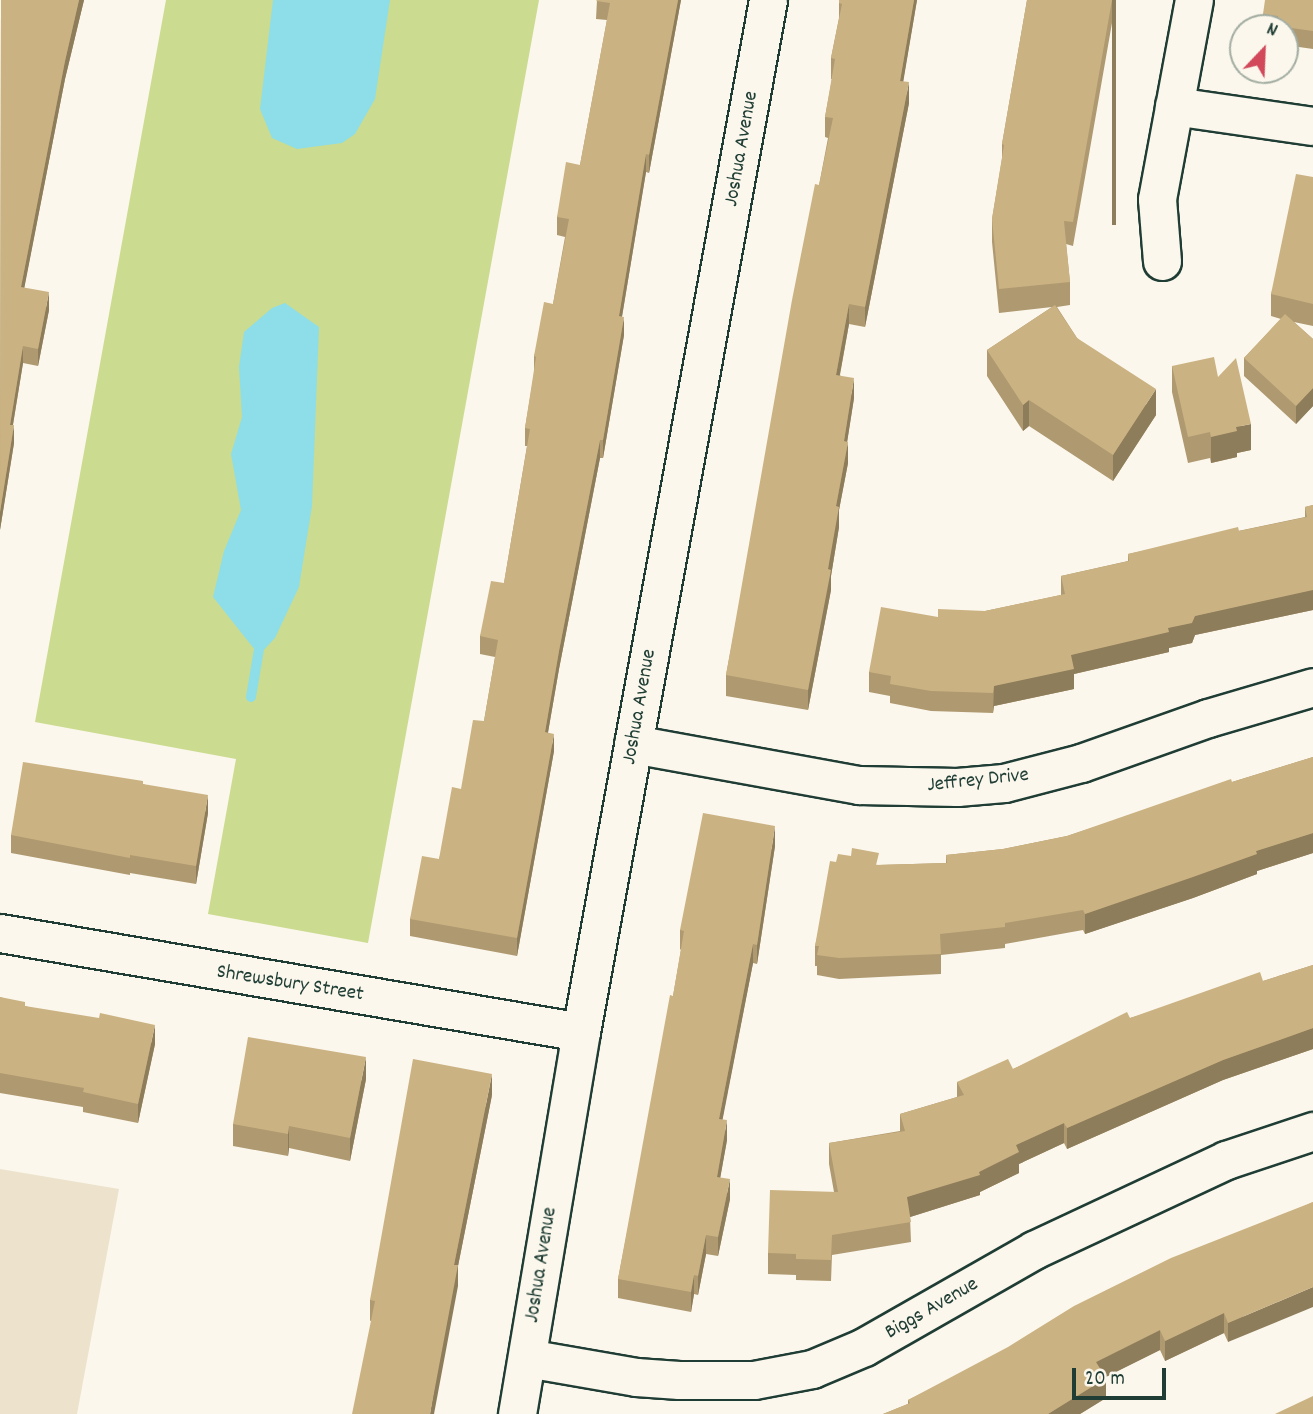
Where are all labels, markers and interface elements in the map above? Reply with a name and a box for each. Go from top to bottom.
north arrow [1229,14,1299,84]
text: N [1262,17,1281,45]
street label: Joshua Avenue [719,89,765,209]
street label: Joshua Avenue [617,647,663,767]
street label: Jeffrey Drive [926,763,1030,799]
street label: Shrewsbury Street [215,960,365,1008]
street label: Joshua Avenue [520,1205,564,1325]
street label: Biggs Avenue [881,1272,983,1346]
scale bar [1075,1354,1170,1398]
text: 20 m [1085,1365,1125,1395]

